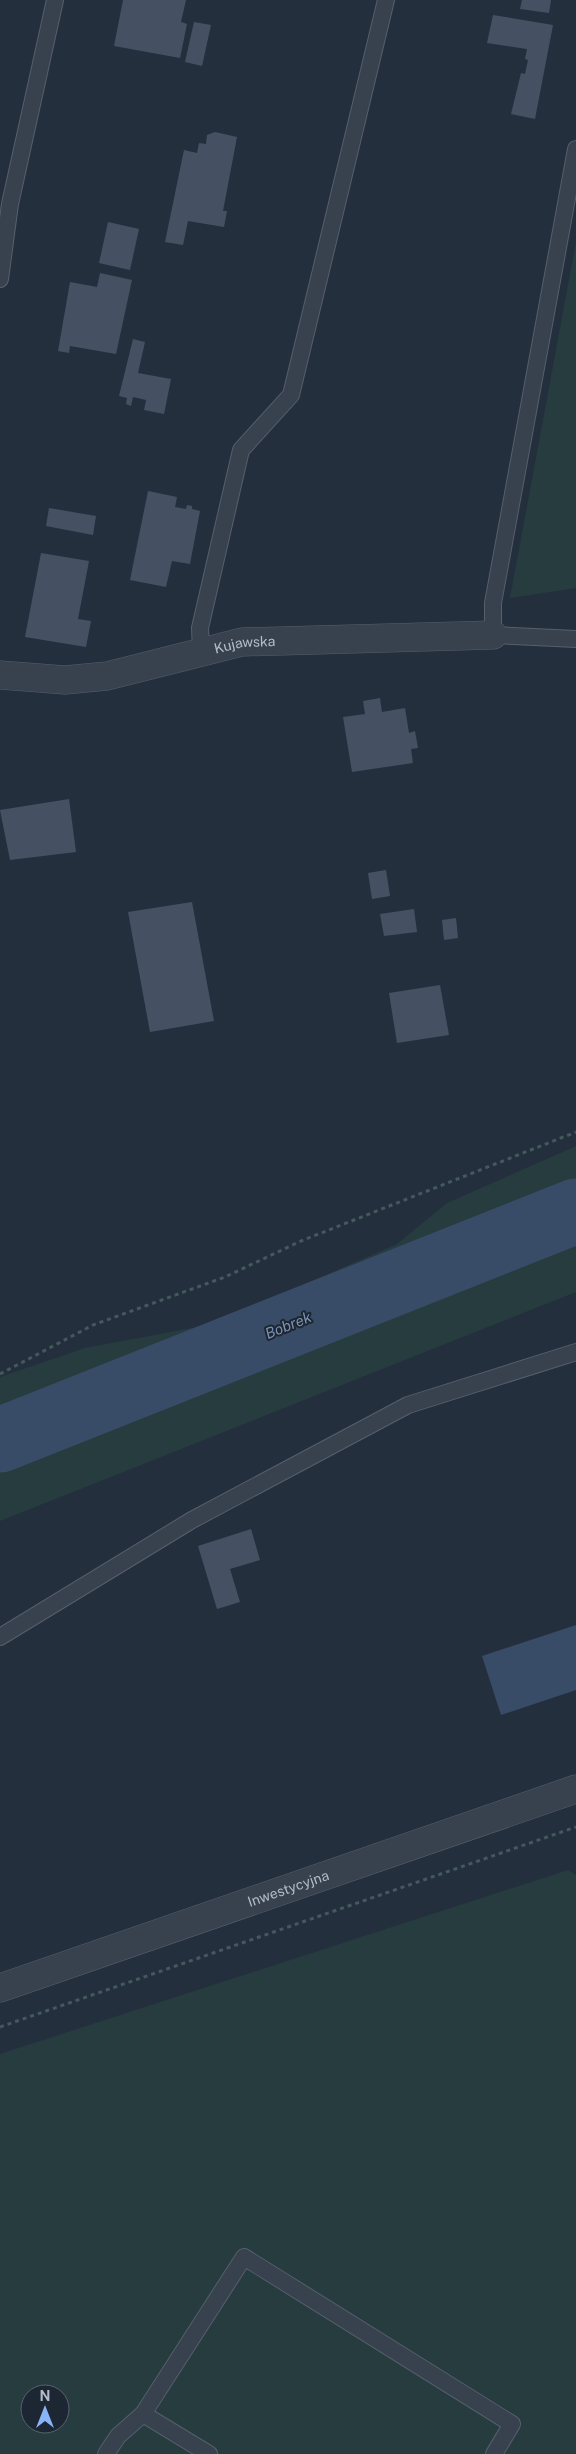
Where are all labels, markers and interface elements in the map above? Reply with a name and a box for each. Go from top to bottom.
street label: Kujawska [212,633,276,657]
water label: Bobrek [262,1308,314,1342]
street label: Inwestycyjna [246,1867,331,1910]
north arrow [20,2384,70,2434]
text: N [40,2388,50,2404]

